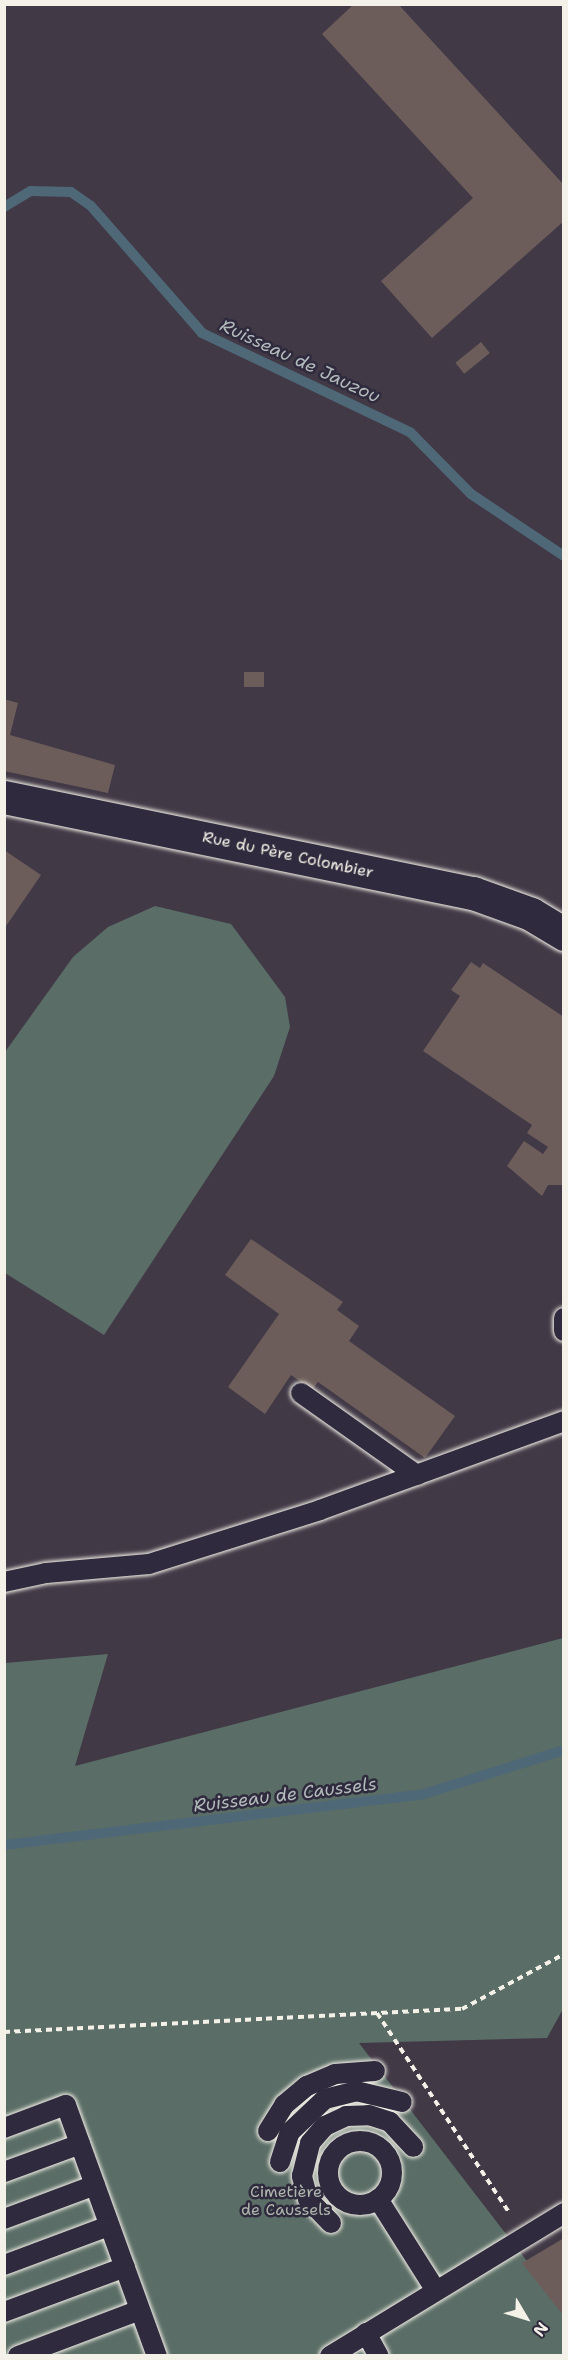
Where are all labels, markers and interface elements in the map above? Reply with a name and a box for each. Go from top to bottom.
water label: Ruisseau de Jauzou [217,314,383,408]
street label: Rue du Père Colombier [201,827,375,883]
water label: Ruisseau de Caussels [192,1773,378,1817]
park label: Cimetière de Caussels [241,2182,331,2220]
north arrow [496,2288,556,2348]
text: N [528,2318,553,2341]

